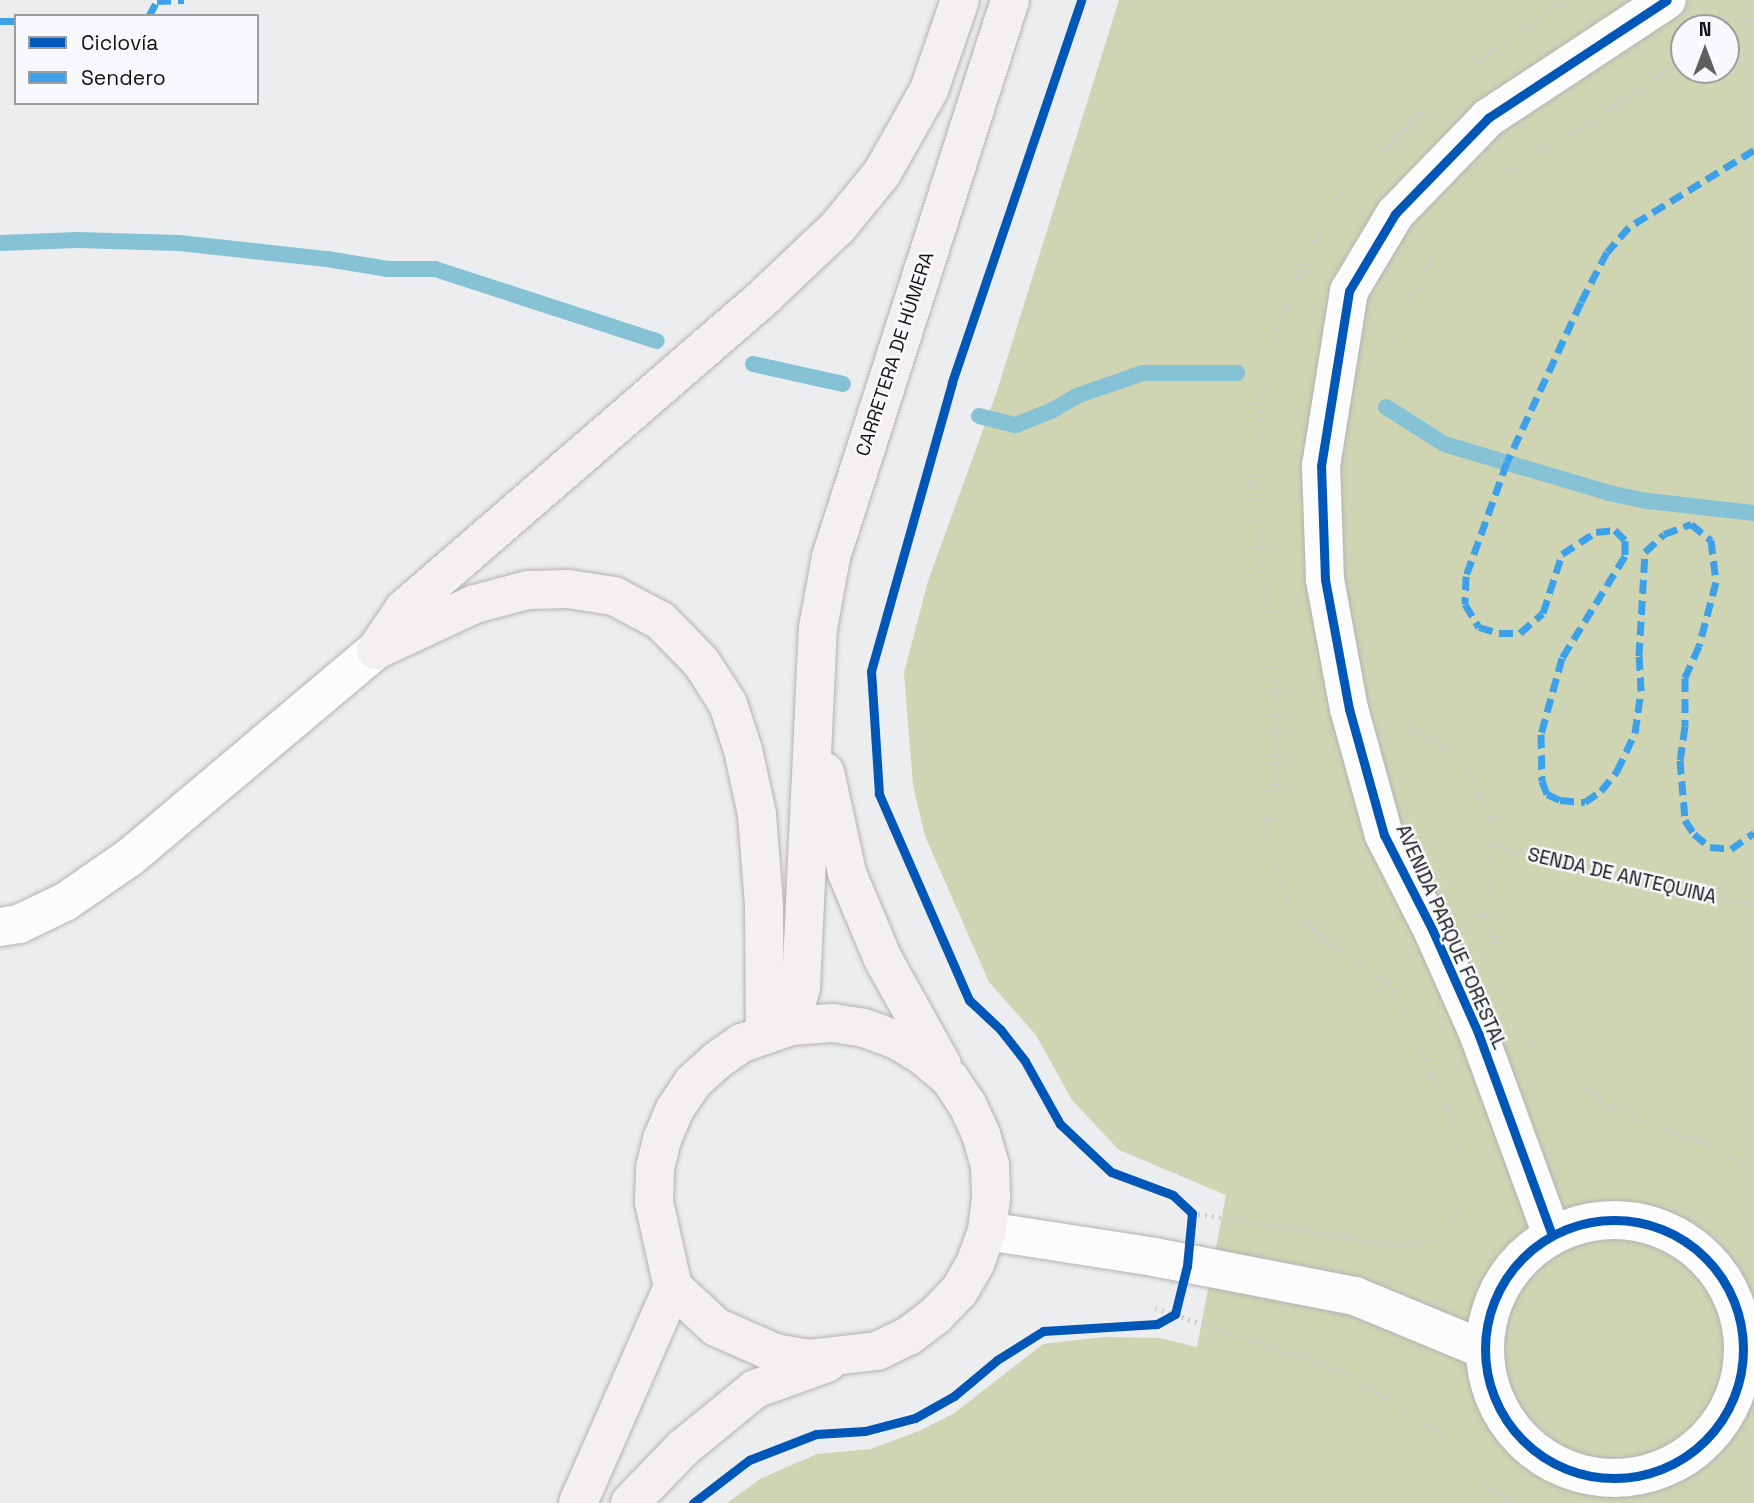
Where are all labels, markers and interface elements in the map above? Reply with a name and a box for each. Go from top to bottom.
legend [14,14,259,105]
north arrow [1670,14,1740,84]
text: N [1699,17,1711,42]
text: Ciclovía [81,29,158,56]
text: Sendero [81,64,166,91]
street label: CARRETERA DE HÚMERA [851,249,939,459]
street label: AVENIDA PARQUE FORESTAL [1391,821,1511,1053]
street label: SENDA DE ANTEQUINA [1525,843,1719,909]

